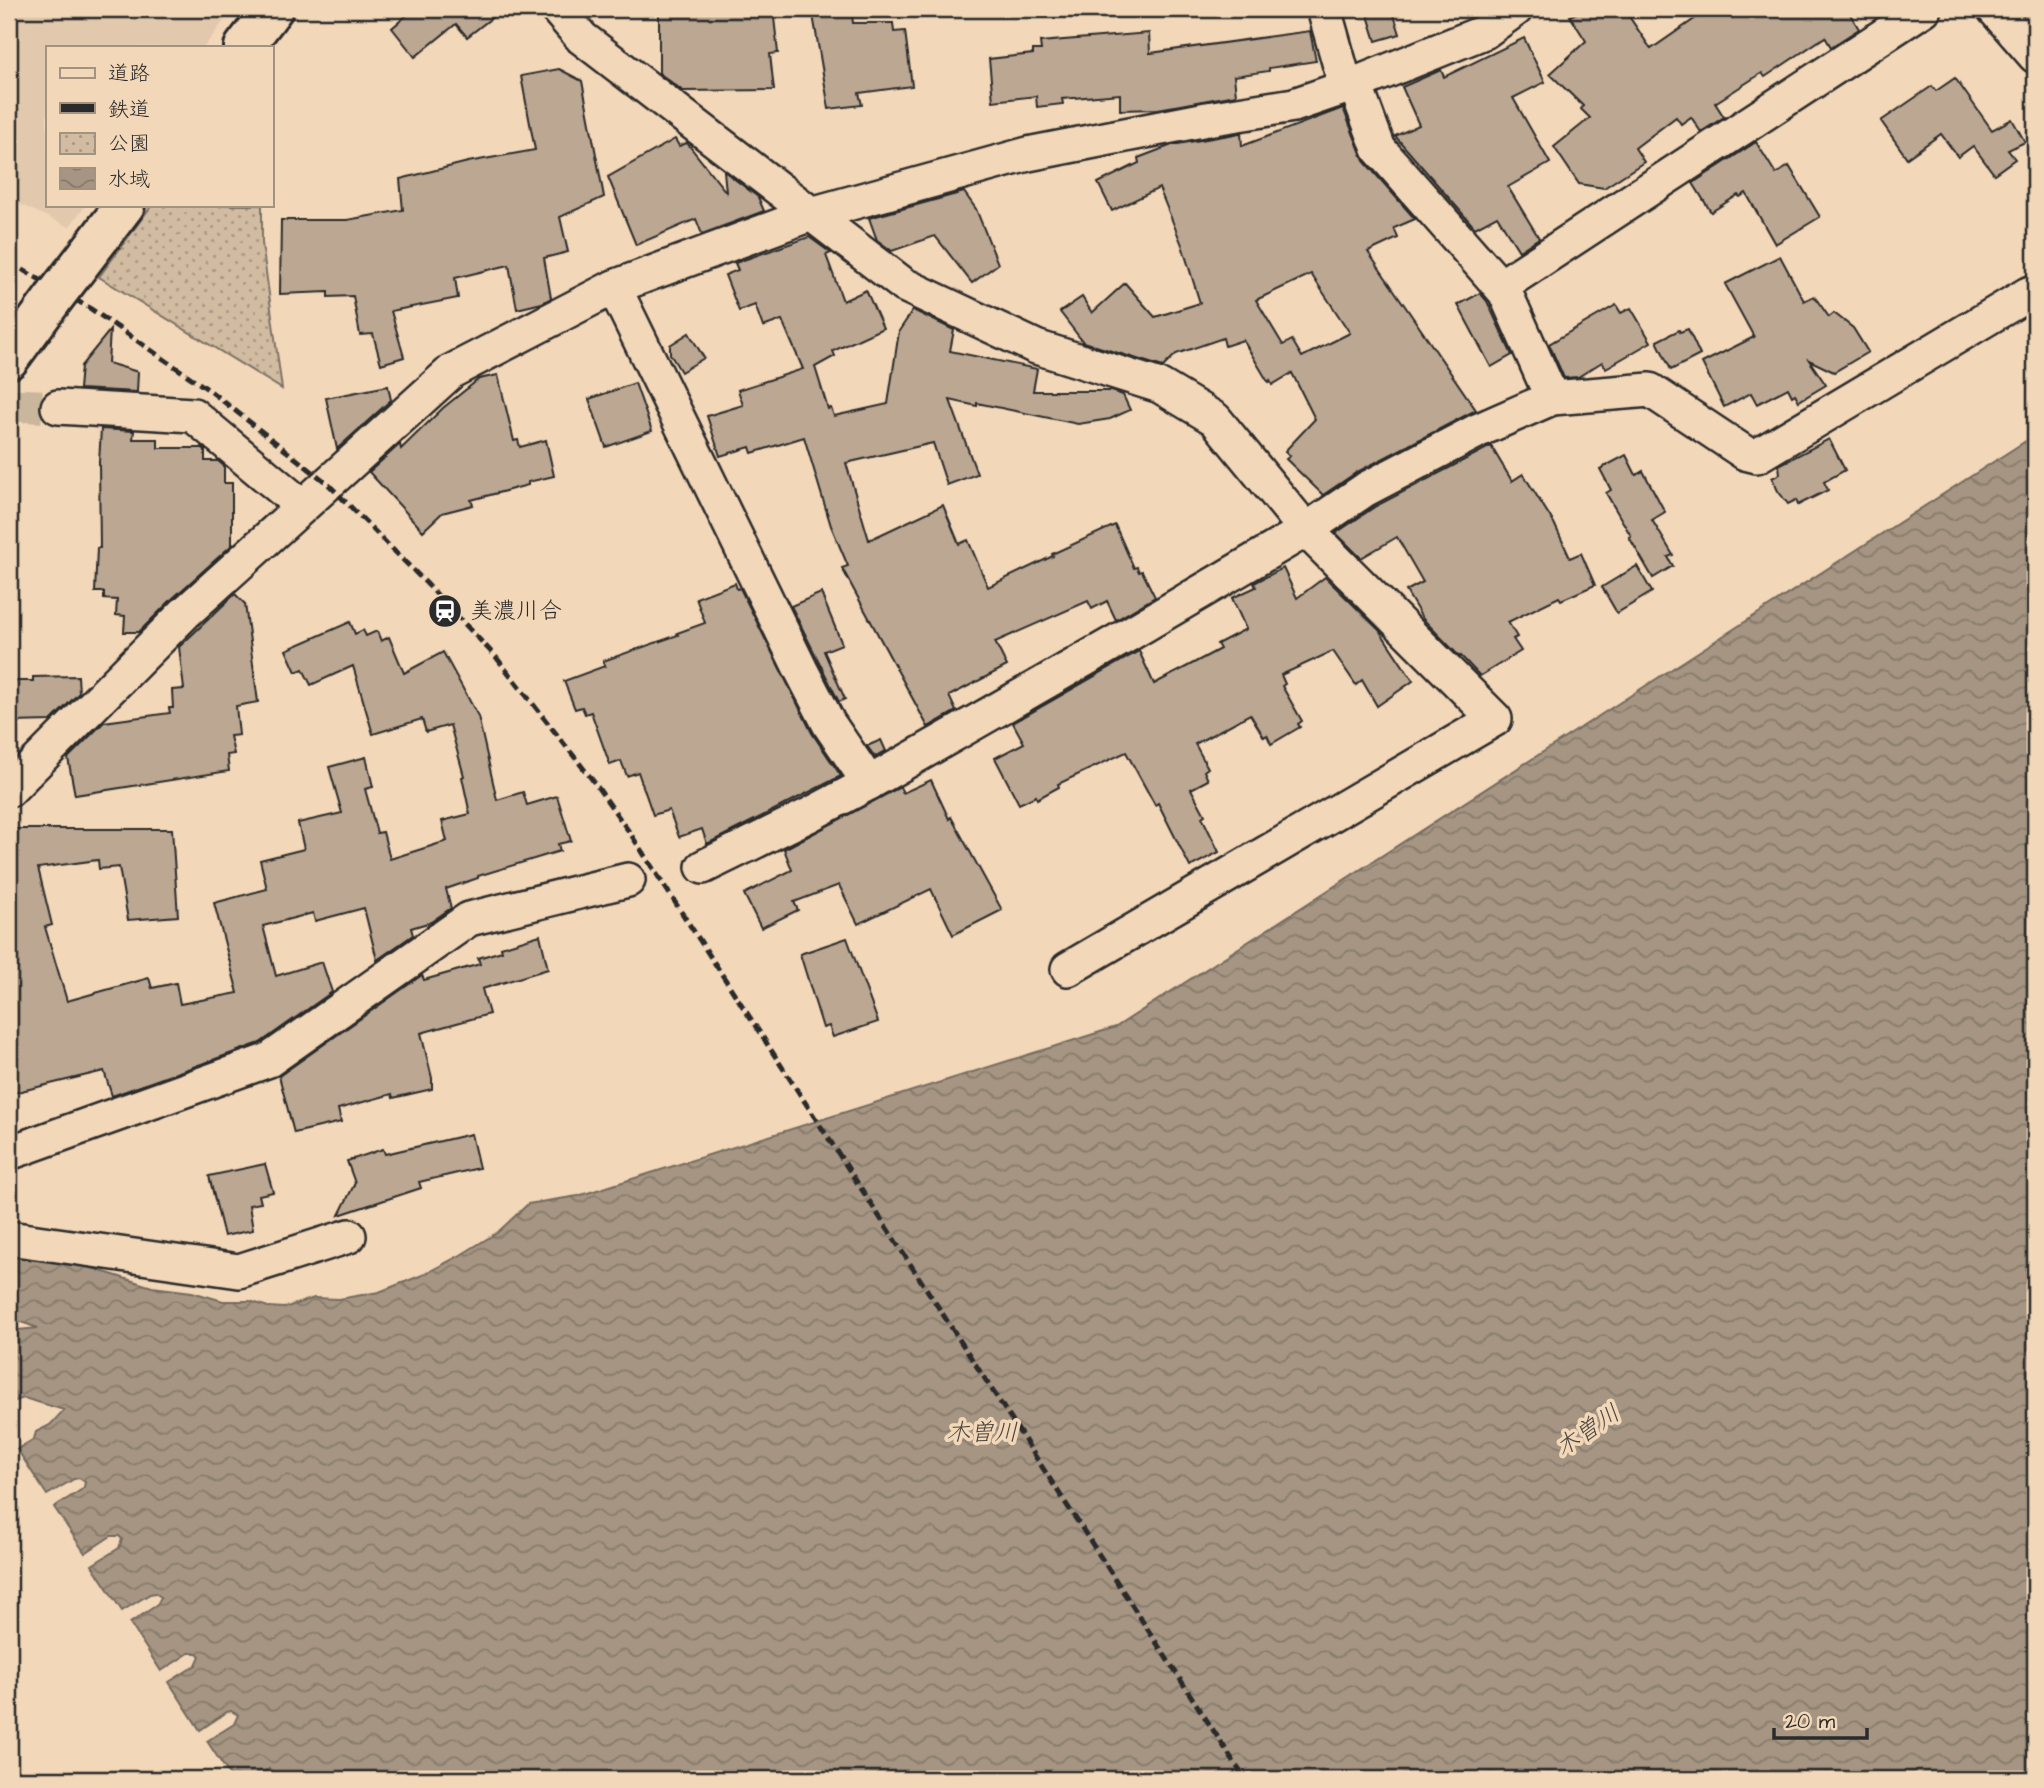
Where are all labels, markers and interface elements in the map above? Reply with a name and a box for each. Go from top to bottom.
legend [46,46,273,206]
text: 道路 [108,59,150,88]
text: 鉄道 [108,95,150,124]
text: 公園 [108,129,150,158]
text: 水域 [108,165,150,194]
station icon: 美濃川合 [426,592,464,630]
place label: 美濃川合 [470,595,562,627]
water label: 木曽川 [1549,1397,1627,1465]
water label: 木曽川 [946,1416,1018,1450]
scale bar [1774,1697,1867,1741]
text: 20 m [1785,1707,1836,1736]

